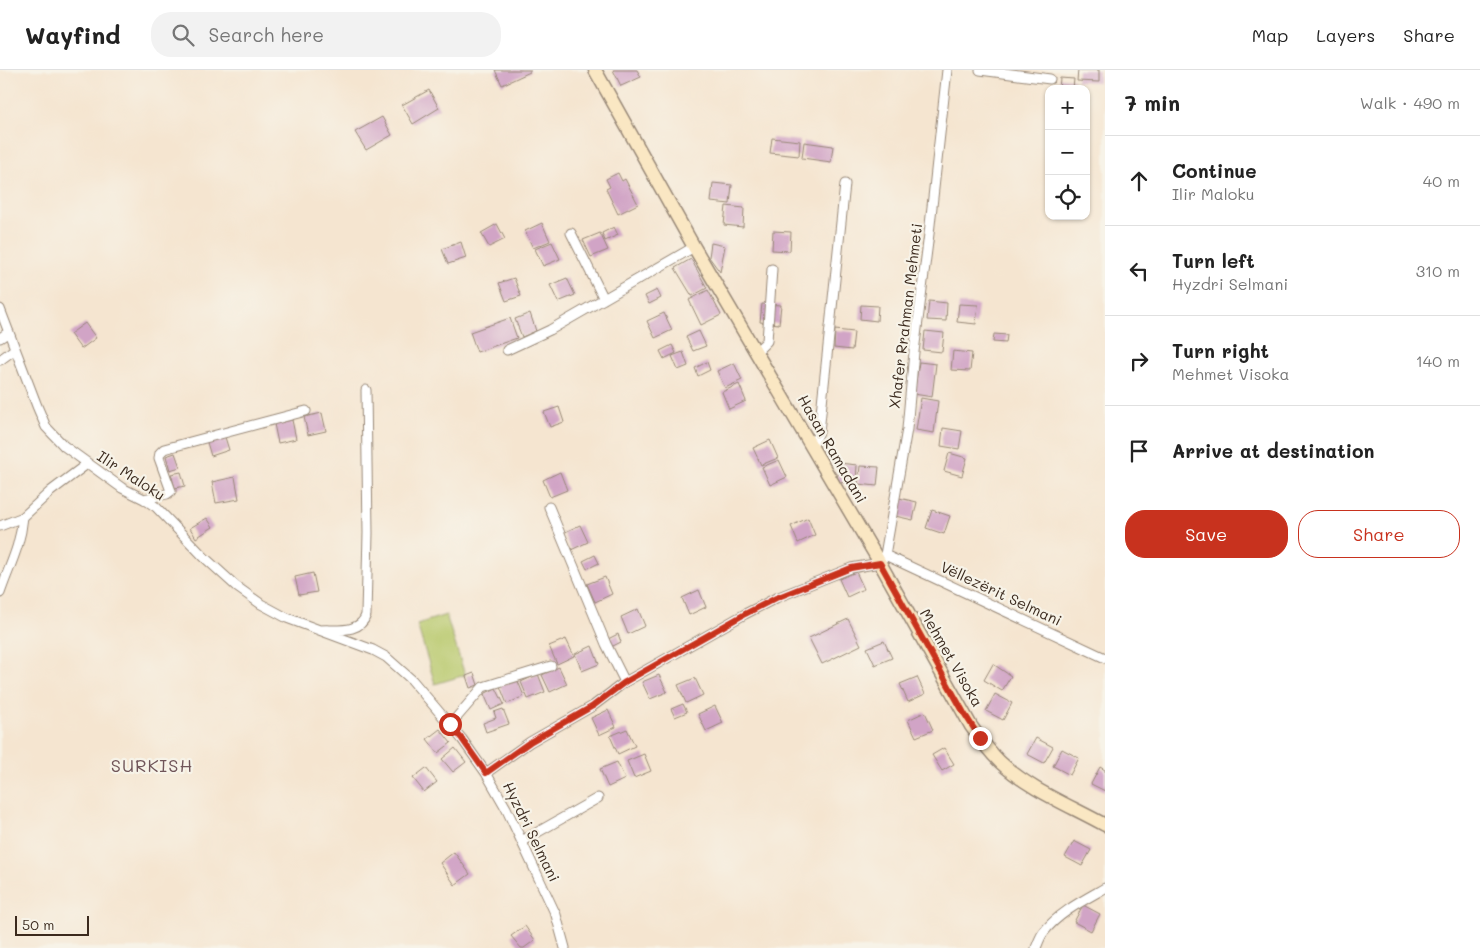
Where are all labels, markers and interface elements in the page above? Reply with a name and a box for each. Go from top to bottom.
search box [151,12,501,57]
text: Wayfind [25,19,121,50]
icon: search [169,21,197,49]
text: Search here [209,22,324,47]
text: Map [1252,23,1288,47]
text: Layers [1316,23,1375,47]
text: Share [1403,23,1455,47]
map controls [1045,85,1090,220]
button: + [1045,85,1090,130]
text: 7 min [1125,89,1180,116]
text: Walk · 490 m [1360,92,1460,113]
button: − [1045,130,1090,175]
text: Continue [1172,158,1257,183]
icon: ahead [1125,167,1153,195]
text: 40 m [1423,170,1460,191]
button: locate [1045,175,1090,220]
text: Ilir Maloku [1172,183,1255,204]
street label: Xhafer Rrahman Mehmeti [884,222,926,410]
text: Turn left [1172,248,1255,273]
icon: left [1125,257,1153,285]
text: 310 m [1416,260,1460,281]
text: Hyzdri Selmani [1172,273,1288,294]
text: Turn right [1172,338,1269,363]
icon: right [1125,347,1153,375]
text: 140 m [1416,350,1460,371]
text: Mehmet Visoka [1172,363,1289,384]
street label: Hasan Ramadani [794,391,872,506]
icon: arrive [1125,437,1153,465]
text: Arrive at destination [1172,438,1375,463]
street label: Ilir Maloku [94,446,169,505]
button: Save [1125,510,1288,558]
button: Share [1298,510,1460,558]
street label: Vëllezërit Selmani [938,556,1065,630]
street label: Mehmet Visoka [916,605,988,710]
route start [439,713,462,736]
route end [969,727,992,750]
district label: SURKISH [111,753,193,777]
street label: Hyzdri Selmani [499,778,565,885]
scale bar [15,913,89,936]
text: 50 m [22,915,54,934]

